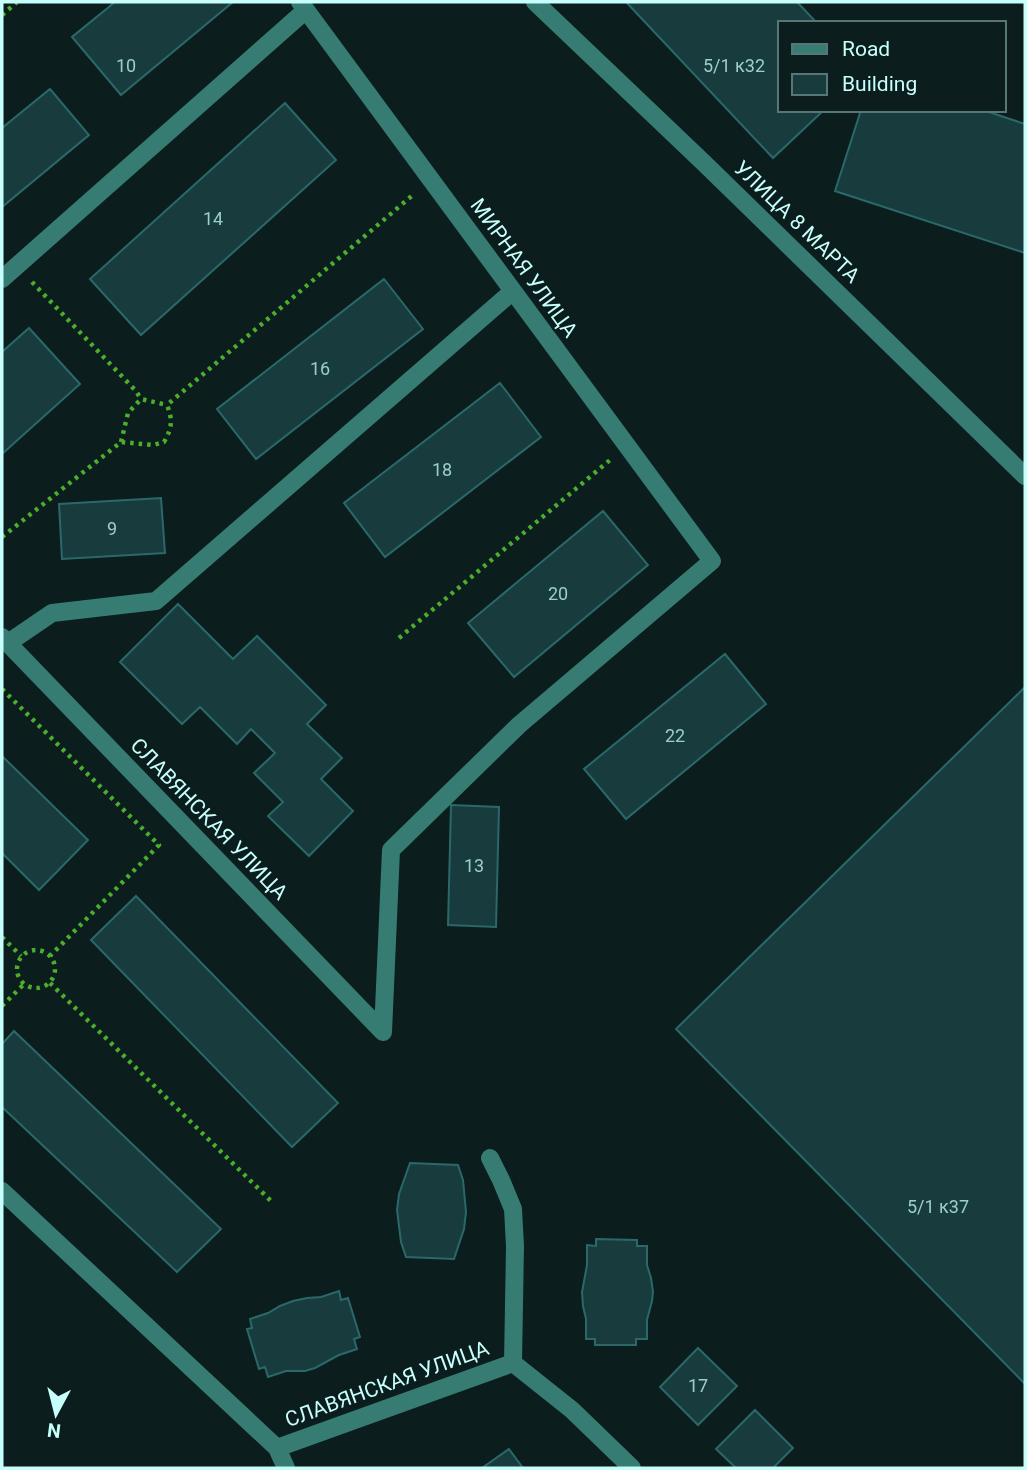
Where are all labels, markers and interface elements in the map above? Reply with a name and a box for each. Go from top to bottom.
legend [778,21,1006,112]
text: Road [842,37,890,61]
house number: 10 [116,55,136,76]
house number: 5/1 к32 [703,55,765,76]
text: Building [842,72,917,96]
street label: УЛИЦА 8 МАРТА [729,156,865,288]
street label: МИРНАЯ УЛИЦА [466,194,583,342]
house number: 14 [203,208,223,229]
house number: 16 [310,358,330,379]
house number: 18 [432,459,452,480]
house number: 9 [107,518,117,539]
house number: 20 [548,583,568,604]
house number: 22 [665,725,685,746]
street label: СЛАВЯНСКАЯ УЛИЦА [126,733,293,905]
house number: 13 [464,855,484,876]
house number: 5/1 к37 [907,1196,969,1217]
street label: СЛАВЯНСКАЯ УЛИЦА [282,1336,492,1432]
house number: 17 [688,1375,708,1396]
north arrow [21,1379,91,1449]
text: N [46,1418,62,1443]

